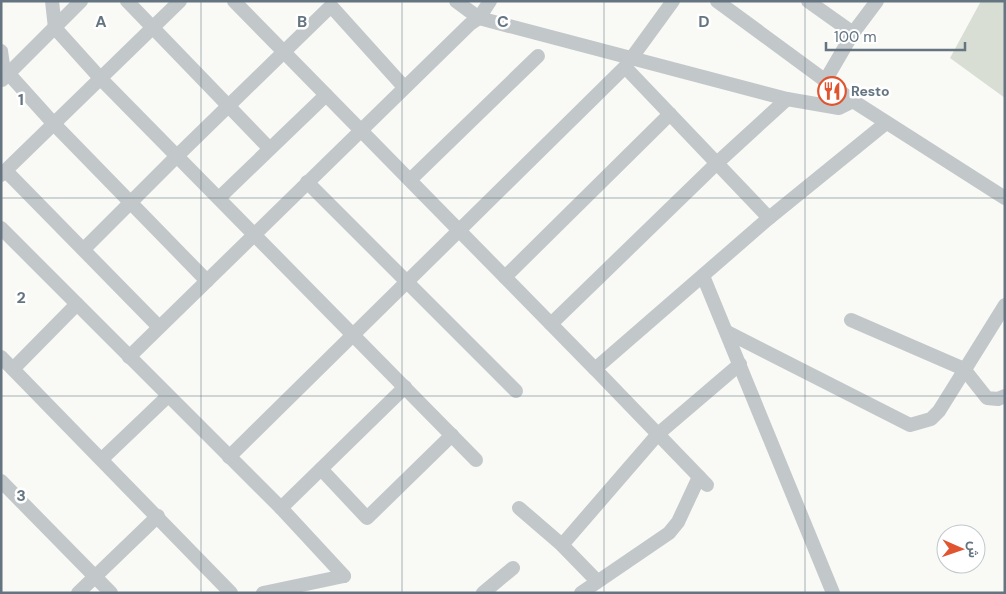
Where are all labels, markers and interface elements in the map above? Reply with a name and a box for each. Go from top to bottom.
text: A [95,11,107,32]
text: B [297,11,307,32]
text: C [497,11,509,32]
text: D [698,11,710,32]
scale bar [826,20,965,52]
text: 100 m [834,27,877,47]
restaurant icon: Resto [817,76,847,106]
place label: Resto [851,82,890,100]
text: 1 [18,89,24,110]
text: 2 [16,287,26,308]
text: 3 [16,485,26,506]
north arrow [936,524,986,574]
text: ش [965,541,983,558]

